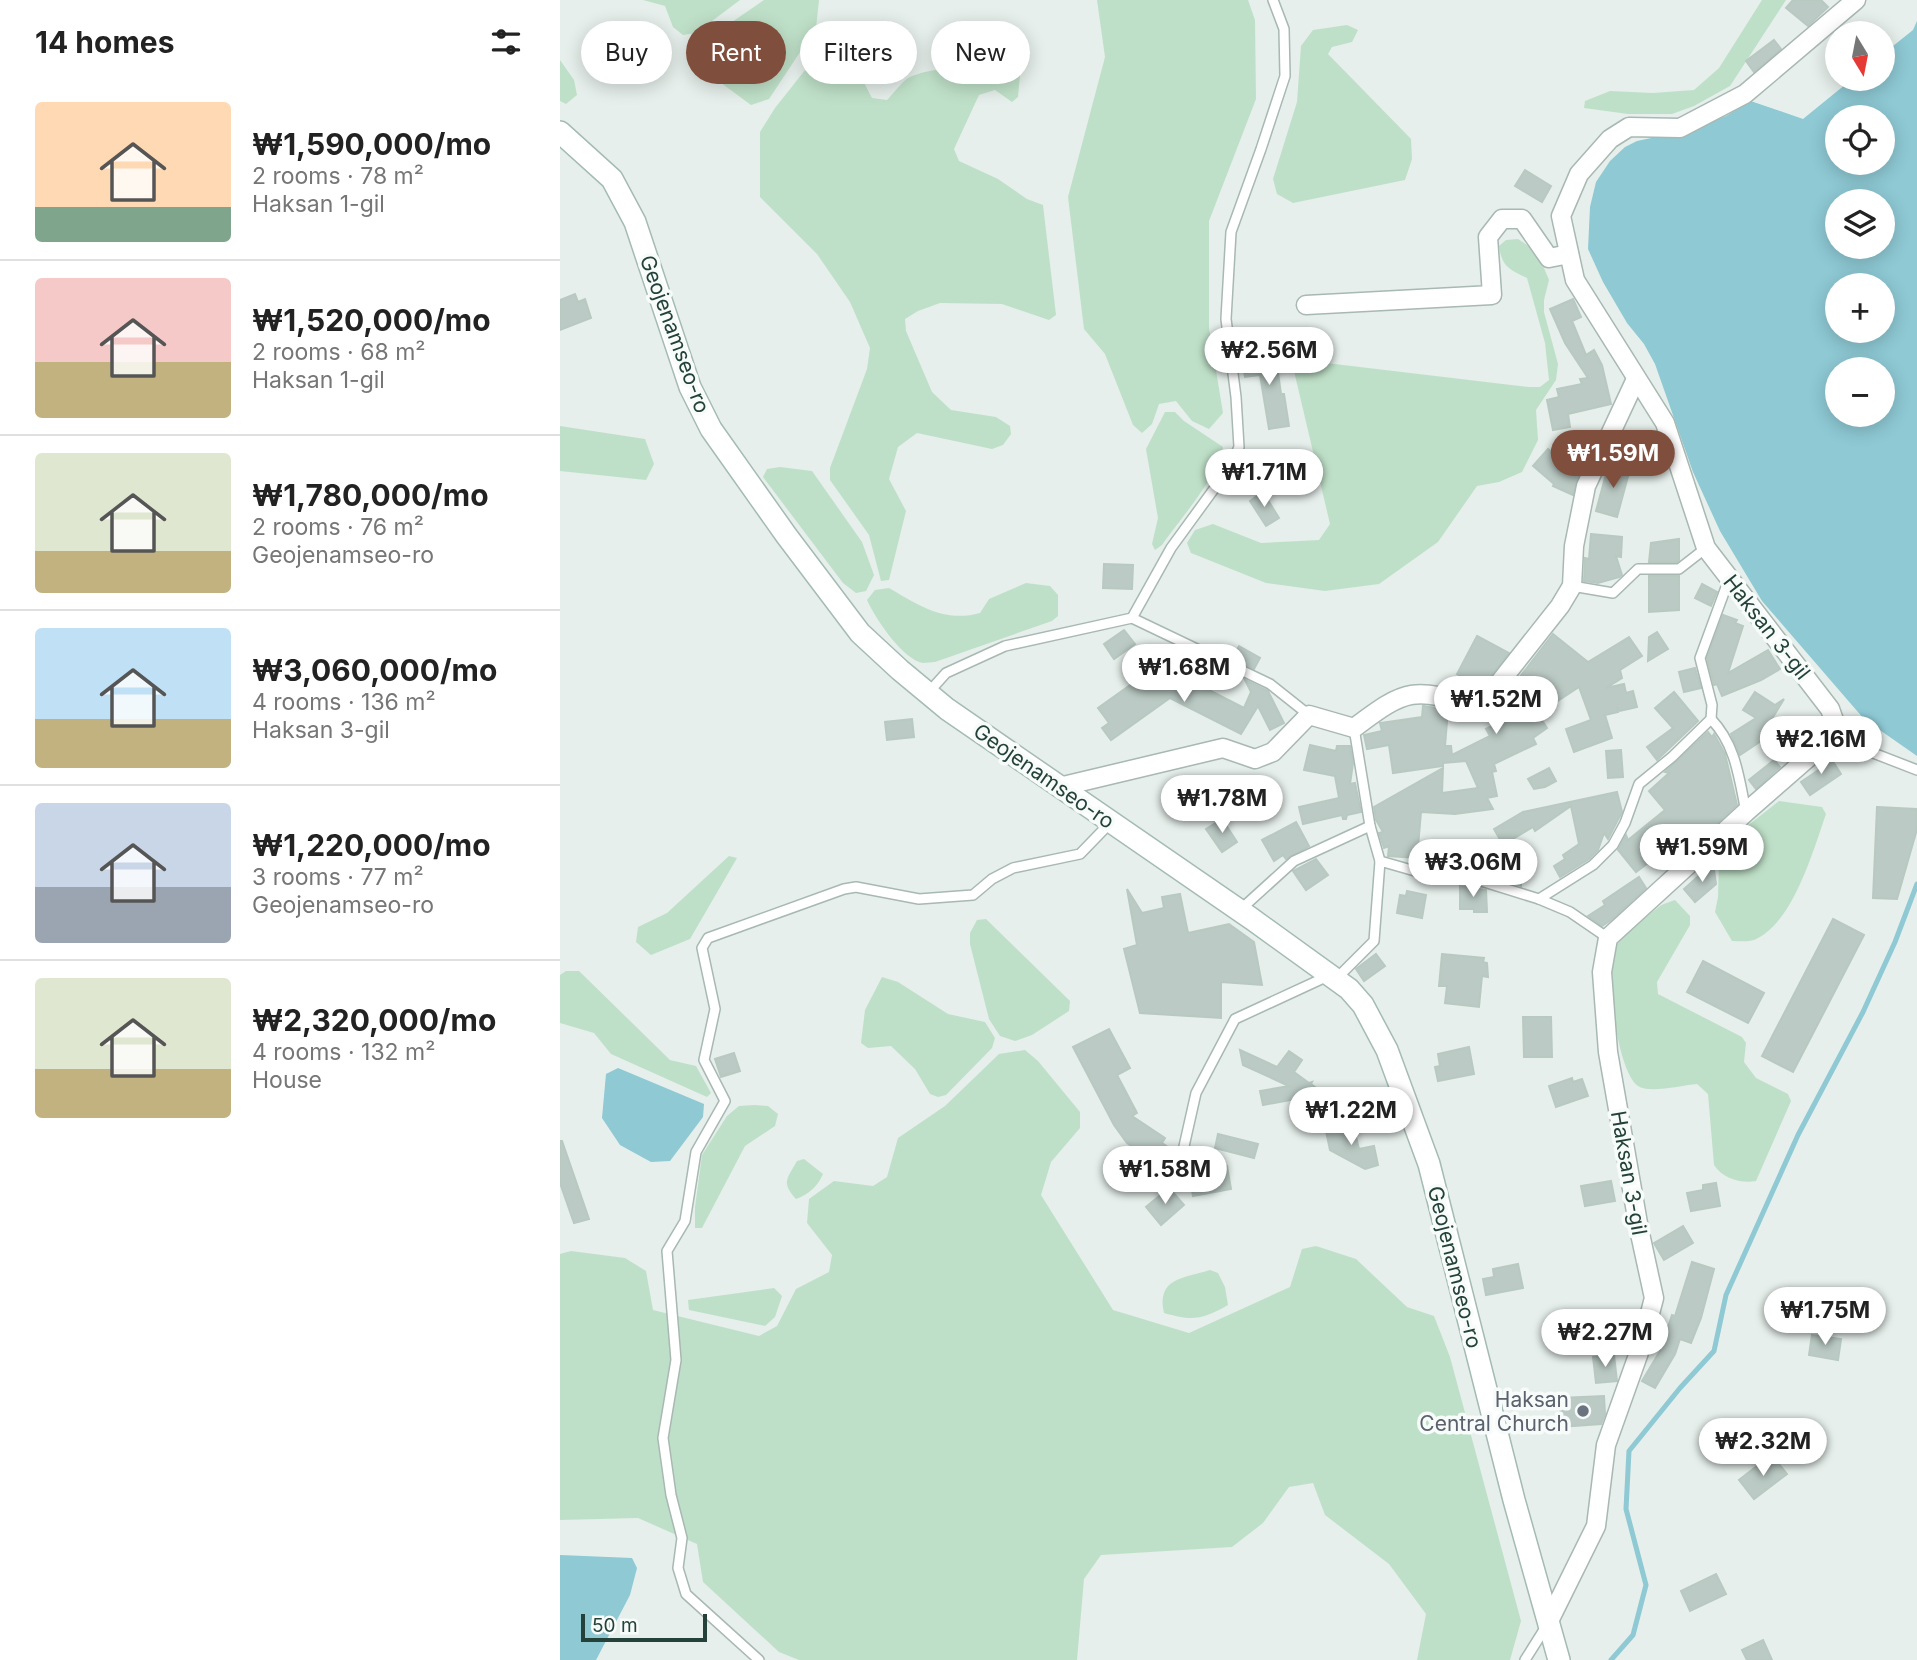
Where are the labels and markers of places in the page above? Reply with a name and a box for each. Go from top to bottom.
pin: ₩2.56M [1212,328,1326,387]
pin: ₩1.59M [1556,430,1670,490]
pin: ₩1.71M [1207,449,1321,509]
pin: ₩1.68M [1127,644,1241,704]
pin: ₩1.52M [1439,676,1553,736]
pin: ₩2.16M [1764,716,1878,776]
pin: ₩1.78M [1165,776,1279,835]
pin: ₩1.59M [1645,824,1759,884]
pin: ₩3.06M [1416,839,1530,899]
pin: ₩1.22M [1294,1088,1408,1147]
pin: ₩1.58M [1108,1146,1222,1206]
pin: ₩1.75M [1768,1288,1882,1347]
pin: ₩2.27M [1548,1310,1662,1369]
place label: Haksan Central Church [1419,1387,1569,1436]
marker: Haksan Central Church [1575,1403,1591,1419]
pin: ₩2.32M [1706,1418,1820,1478]

